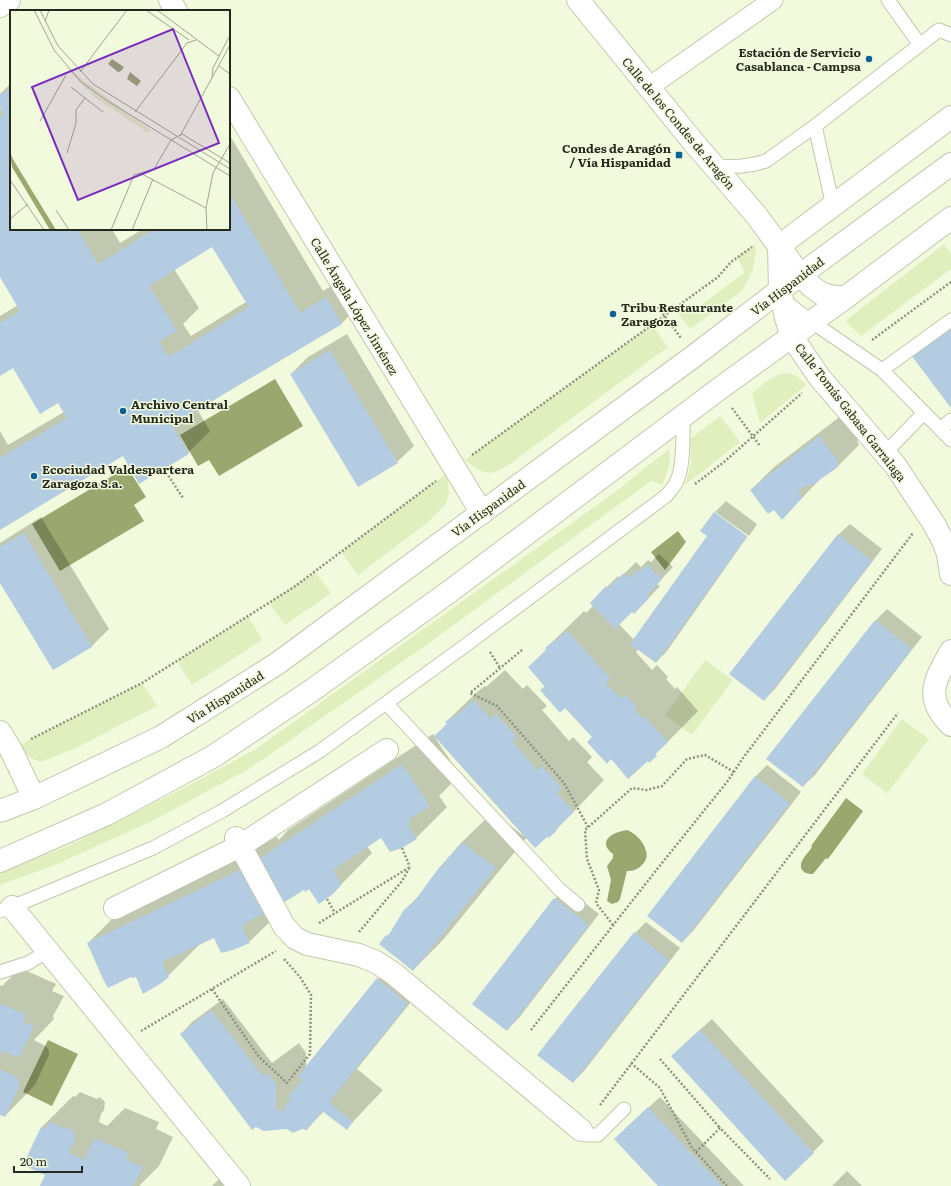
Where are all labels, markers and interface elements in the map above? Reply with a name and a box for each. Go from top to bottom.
inset map [10,10,230,230]
place label: Estación de Servicio Casablanca - Campsa [736,43,862,75]
street label: Calle de los Condes de Aragón [618,53,740,193]
marker: Estación de Servicio Casablanca - Campsa [864,54,874,64]
place label: Condes de Aragón / Vía Hispanidad [562,139,672,171]
marker: Condes de Aragón / Vía Hispanidad [674,150,684,160]
street label: Calle Ángela López Jiménez [307,234,403,378]
street label: Vía Hispanidad [747,252,828,320]
place label: Tribu Restaurante Zaragoza [621,298,733,330]
marker: Tribu Restaurante Zaragoza [608,309,618,319]
street label: Calle Tomás Gabasa Garralaga [791,339,911,486]
place label: Archivo Central Municipal [131,395,229,427]
marker: Archivo Central Municipal [118,406,128,416]
place label: Ecociudad Valdespartera Zaragoza S.a. [42,460,194,492]
marker: Ecociudad Valdespartera Zaragoza S.a. [29,471,39,481]
street label: Vía Hispanidad [447,475,529,541]
street label: Vía Hispanidad [183,666,268,728]
scale bar [14,1148,82,1174]
text: 20 m [20,1152,47,1170]

